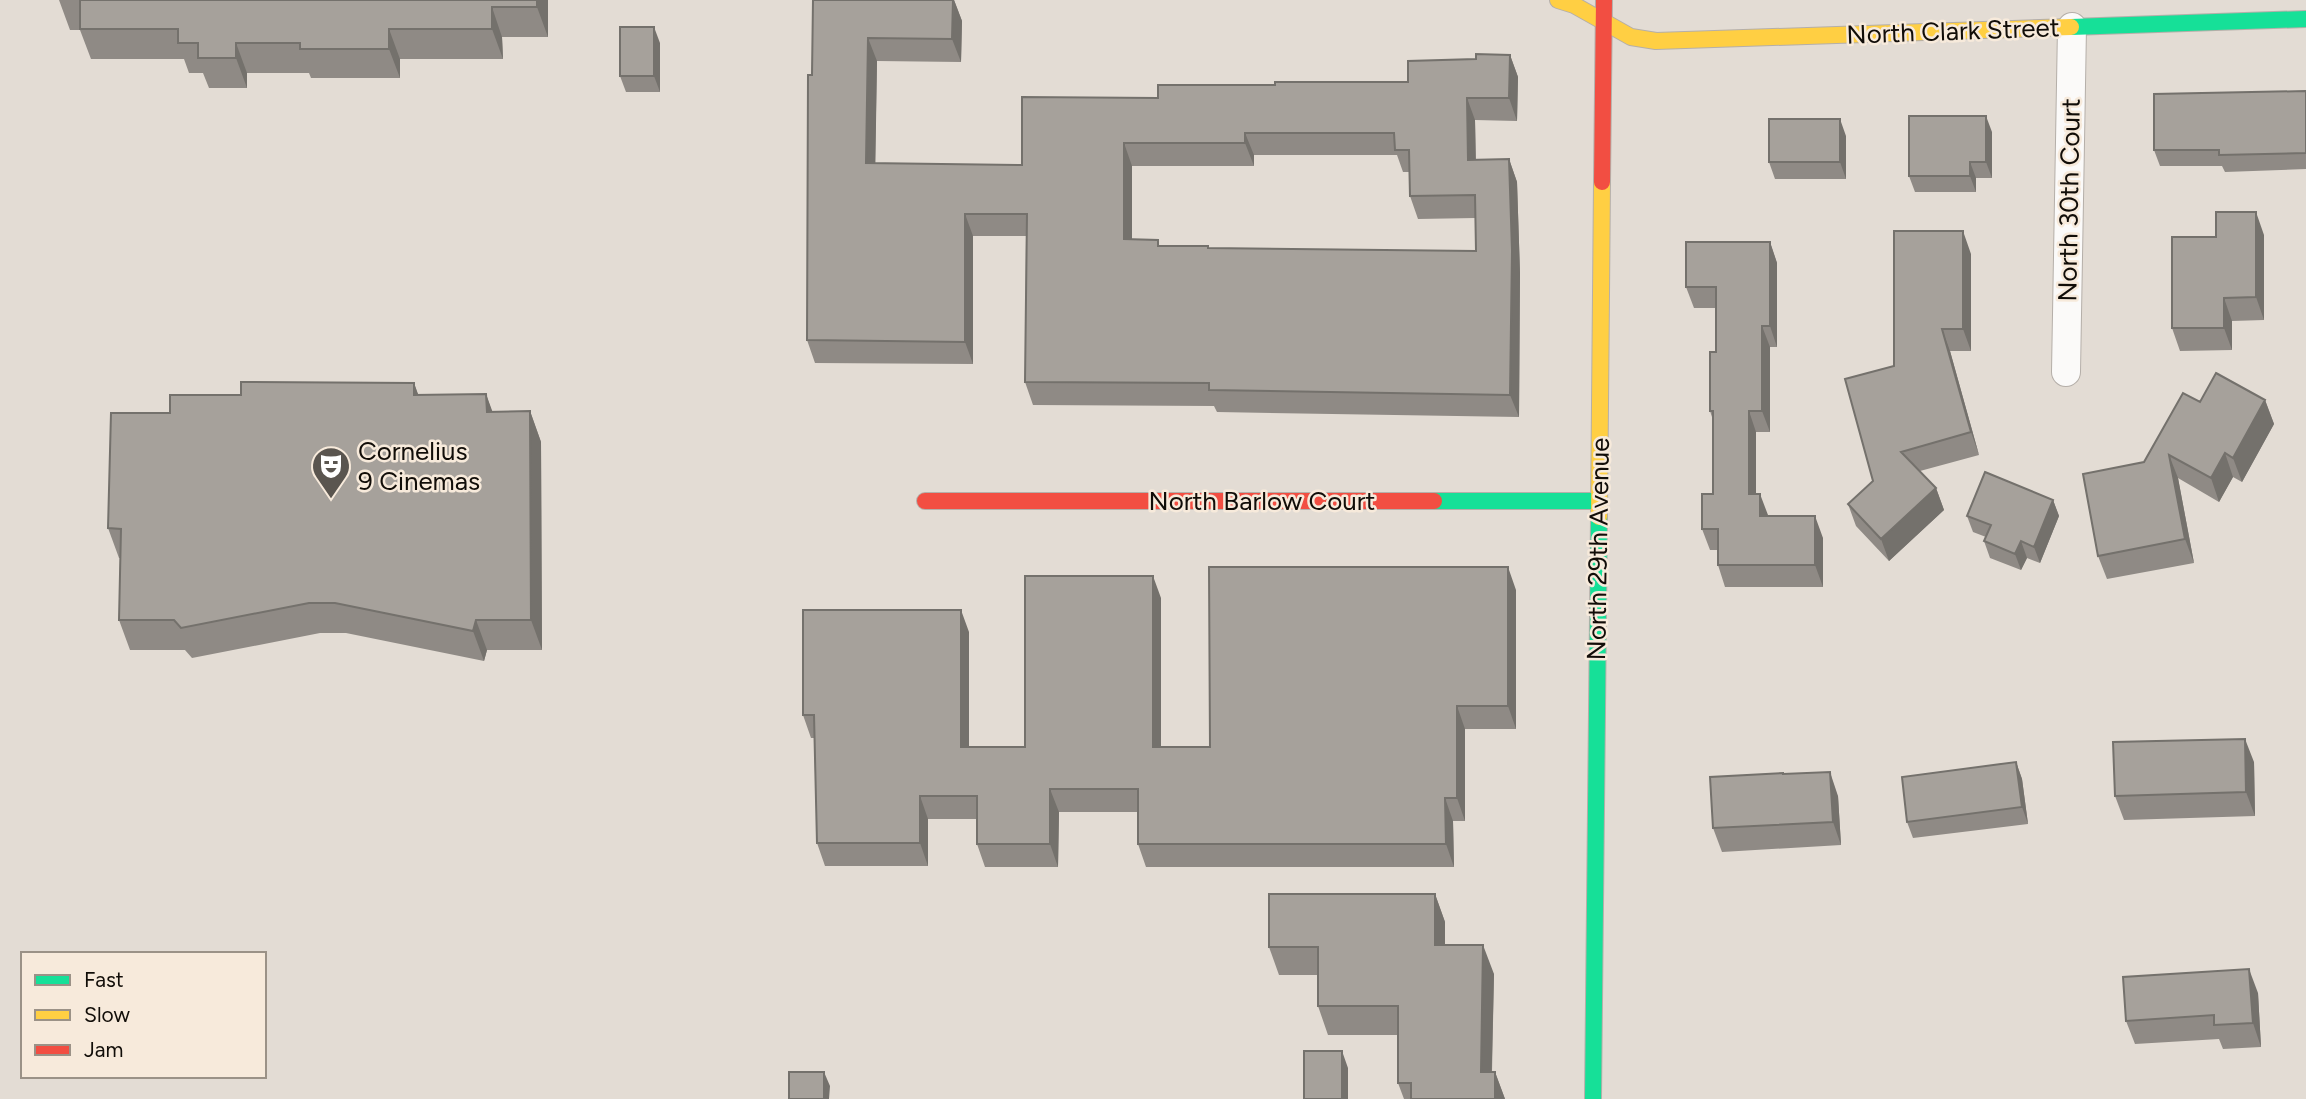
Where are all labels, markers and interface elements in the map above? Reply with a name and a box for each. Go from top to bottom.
street label: North Clark Street [1846,11,2060,51]
street label: North 30th Court [2051,98,2087,302]
place label: Cornelius 9 Cinemas [358,435,480,497]
street label: North 29th Avenue [1580,437,1616,661]
theatre icon: Cornelius 9 Cinemas [310,445,352,500]
street label: North Barlow Court [1149,485,1376,517]
legend [21,952,266,1078]
text: Fast [84,967,124,992]
text: Slow [84,1002,130,1027]
text: Jam [84,1037,123,1062]

